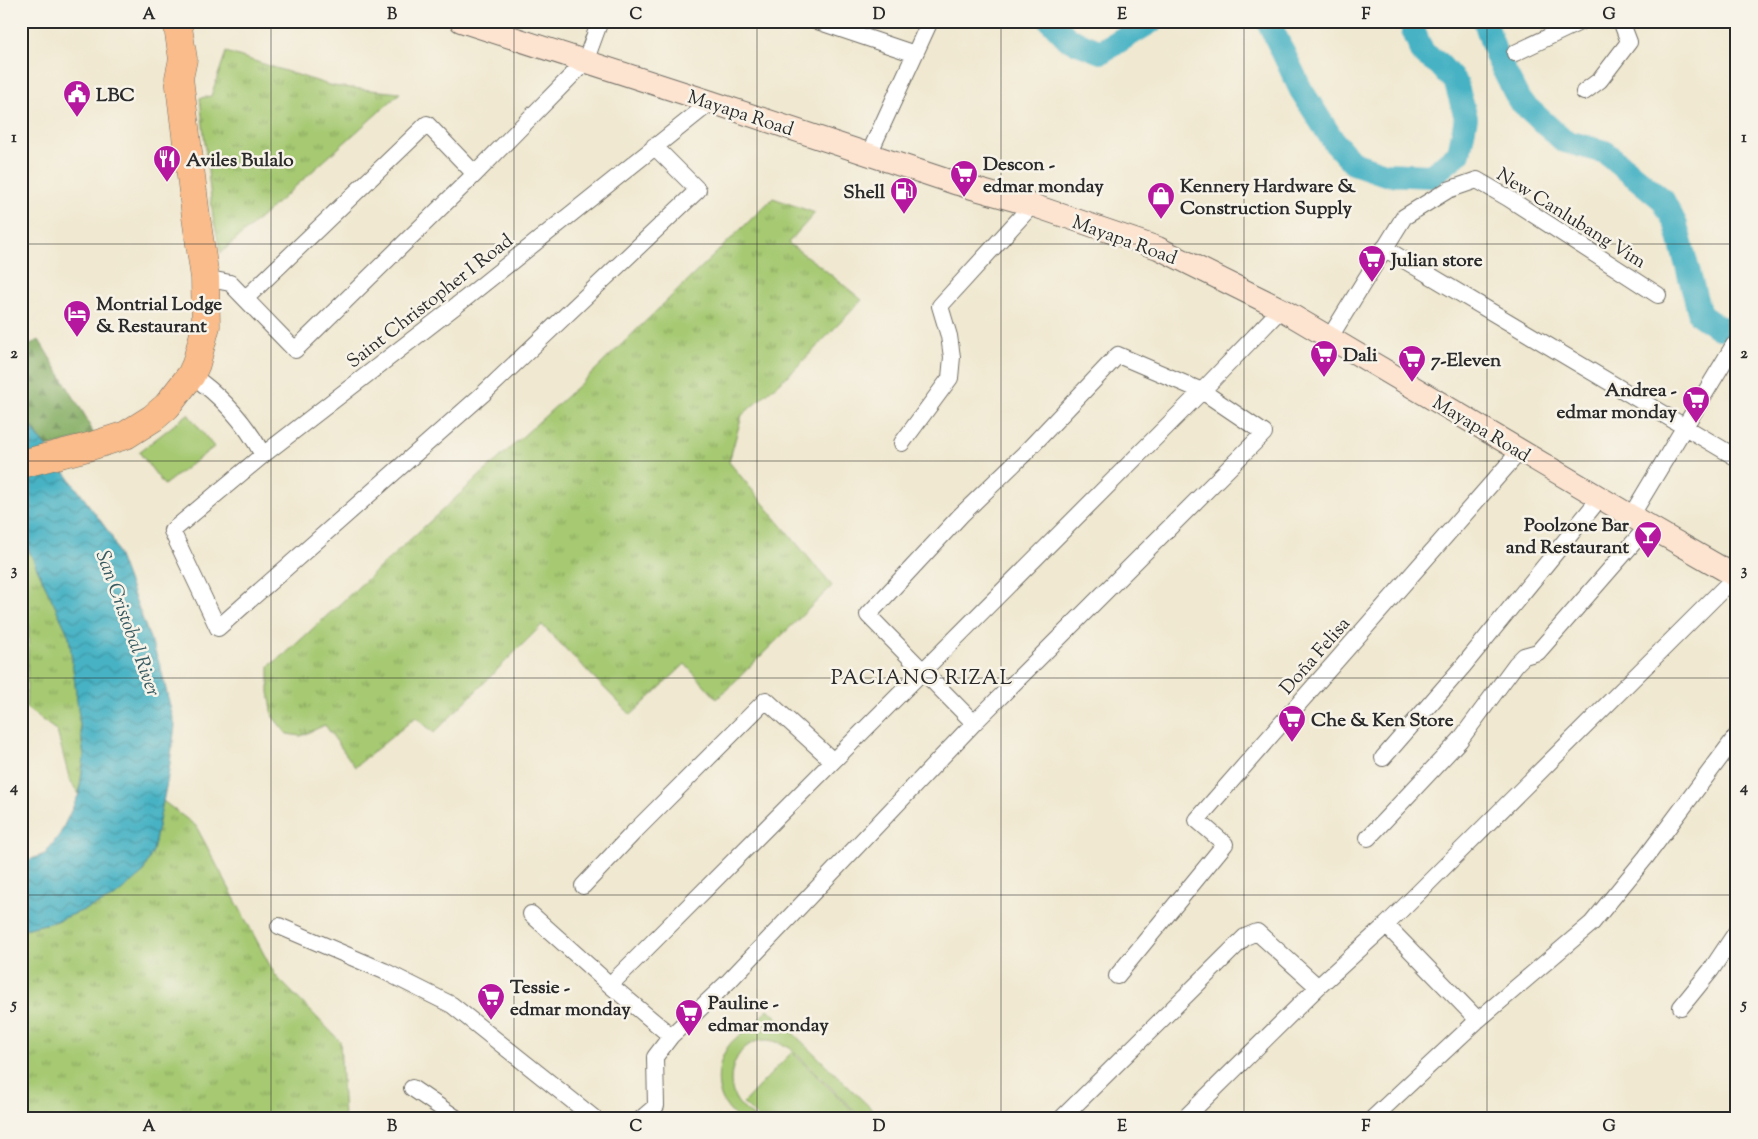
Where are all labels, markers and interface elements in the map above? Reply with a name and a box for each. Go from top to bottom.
text: A [143,4,156,27]
text: B [387,4,397,27]
text: C [630,4,643,27]
text: D [873,4,886,27]
text: E [1117,4,1127,27]
text: F [1362,4,1371,27]
text: G [1602,4,1616,27]
public building icon: LBC [62,79,92,118]
place label: LBC [96,83,135,110]
street label: Mayapa Road [684,85,797,144]
text: 1 [11,127,17,150]
text: 1 [1741,127,1747,150]
restaurant icon: Aviles Bulalo [152,144,182,183]
place label: Aviles Bulalo [186,148,294,175]
place label: Descon - edmar monday [983,152,1104,201]
supermarket icon: Descon - edmar monday [949,159,979,198]
street label: New Canlubang Vim [1491,162,1651,276]
place label: Kennery Hardware & Construction Supply [1180,174,1356,223]
fuel station icon: Shell [889,176,919,215]
place label: Shell [843,180,886,207]
shop icon: Kennery Hardware & Construction Supply [1146,181,1176,220]
street label: Mayapa Road [1068,210,1181,273]
street label: Saint Christopher I Road [342,228,520,376]
supermarket icon: Julian store [1357,244,1387,283]
place label: Julian store [1389,248,1483,275]
place label: Montrial Lodge & Restaurant [96,292,222,341]
hotel icon: Montrial Lodge & Restaurant [62,299,92,338]
supermarket icon: Dali [1309,339,1339,378]
text: 2 [10,343,18,366]
place label: Dali [1343,343,1378,370]
text: 2 [1740,343,1748,366]
supermarket icon: 7-Eleven [1397,344,1427,383]
place label: 7-Eleven [1431,348,1502,375]
place label: Andrea - edmar monday [1556,378,1678,427]
supermarket icon: Andrea - edmar monday [1681,385,1711,424]
street label: Mayapa Road [1427,390,1535,470]
place label: Poolzone Bar and Restaurant [1506,513,1630,562]
bar icon: Poolzone Bar and Restaurant [1633,520,1663,559]
water label: San Cristobal River [87,547,167,701]
text: 3 [11,560,18,583]
text: 3 [1741,560,1748,583]
street label: Doña Felisa [1274,612,1358,701]
district label: PACIANO RIZAL [831,664,1013,694]
supermarket icon: Che & Ken Store [1277,704,1307,743]
place label: Che & Ken Store [1311,708,1454,735]
text: 4 [9,777,18,800]
text: 4 [1739,777,1748,800]
place label: Tessie - edmar monday [510,975,631,1024]
supermarket icon: Tessie - edmar monday [476,982,506,1021]
place label: Pauline - edmar monday [708,991,829,1040]
text: 5 [9,994,17,1017]
text: 5 [1739,994,1747,1017]
supermarket icon: Pauline - edmar monday [674,998,704,1037]
text: A [143,1116,156,1139]
text: B [387,1116,397,1139]
text: C [630,1116,643,1139]
text: D [873,1116,886,1139]
text: E [1117,1116,1127,1139]
text: F [1362,1116,1371,1139]
text: G [1602,1116,1616,1139]

